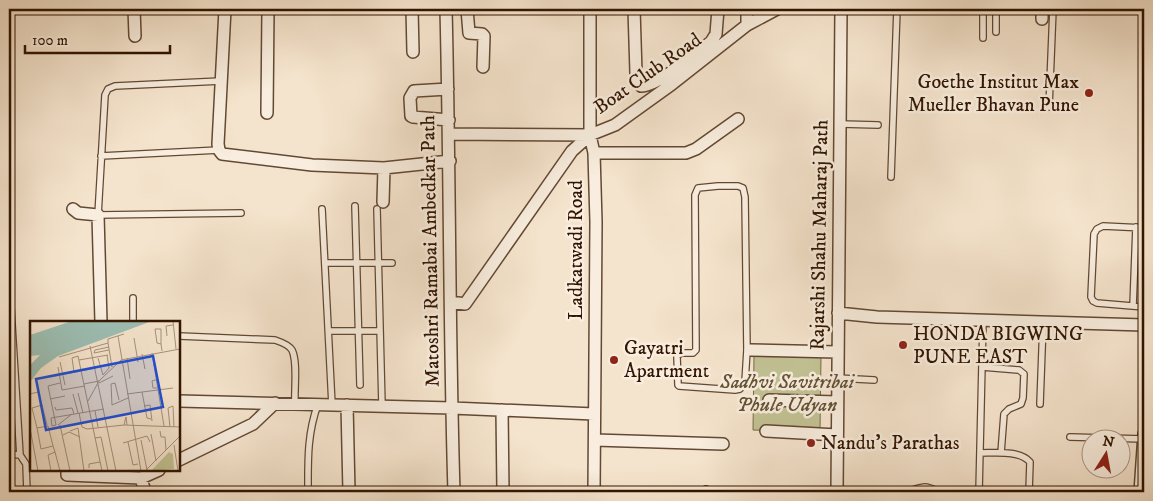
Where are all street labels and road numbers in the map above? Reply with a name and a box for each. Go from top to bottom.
street label: Boat Club Road [589,28,707,120]
street label: Matoshri Ramabai Ambedkar Path [416,114,446,387]
street label: Rajarshi Shahu Maharaj Path [805,119,835,351]
street label: Ladkatwadi Road [564,180,589,320]

